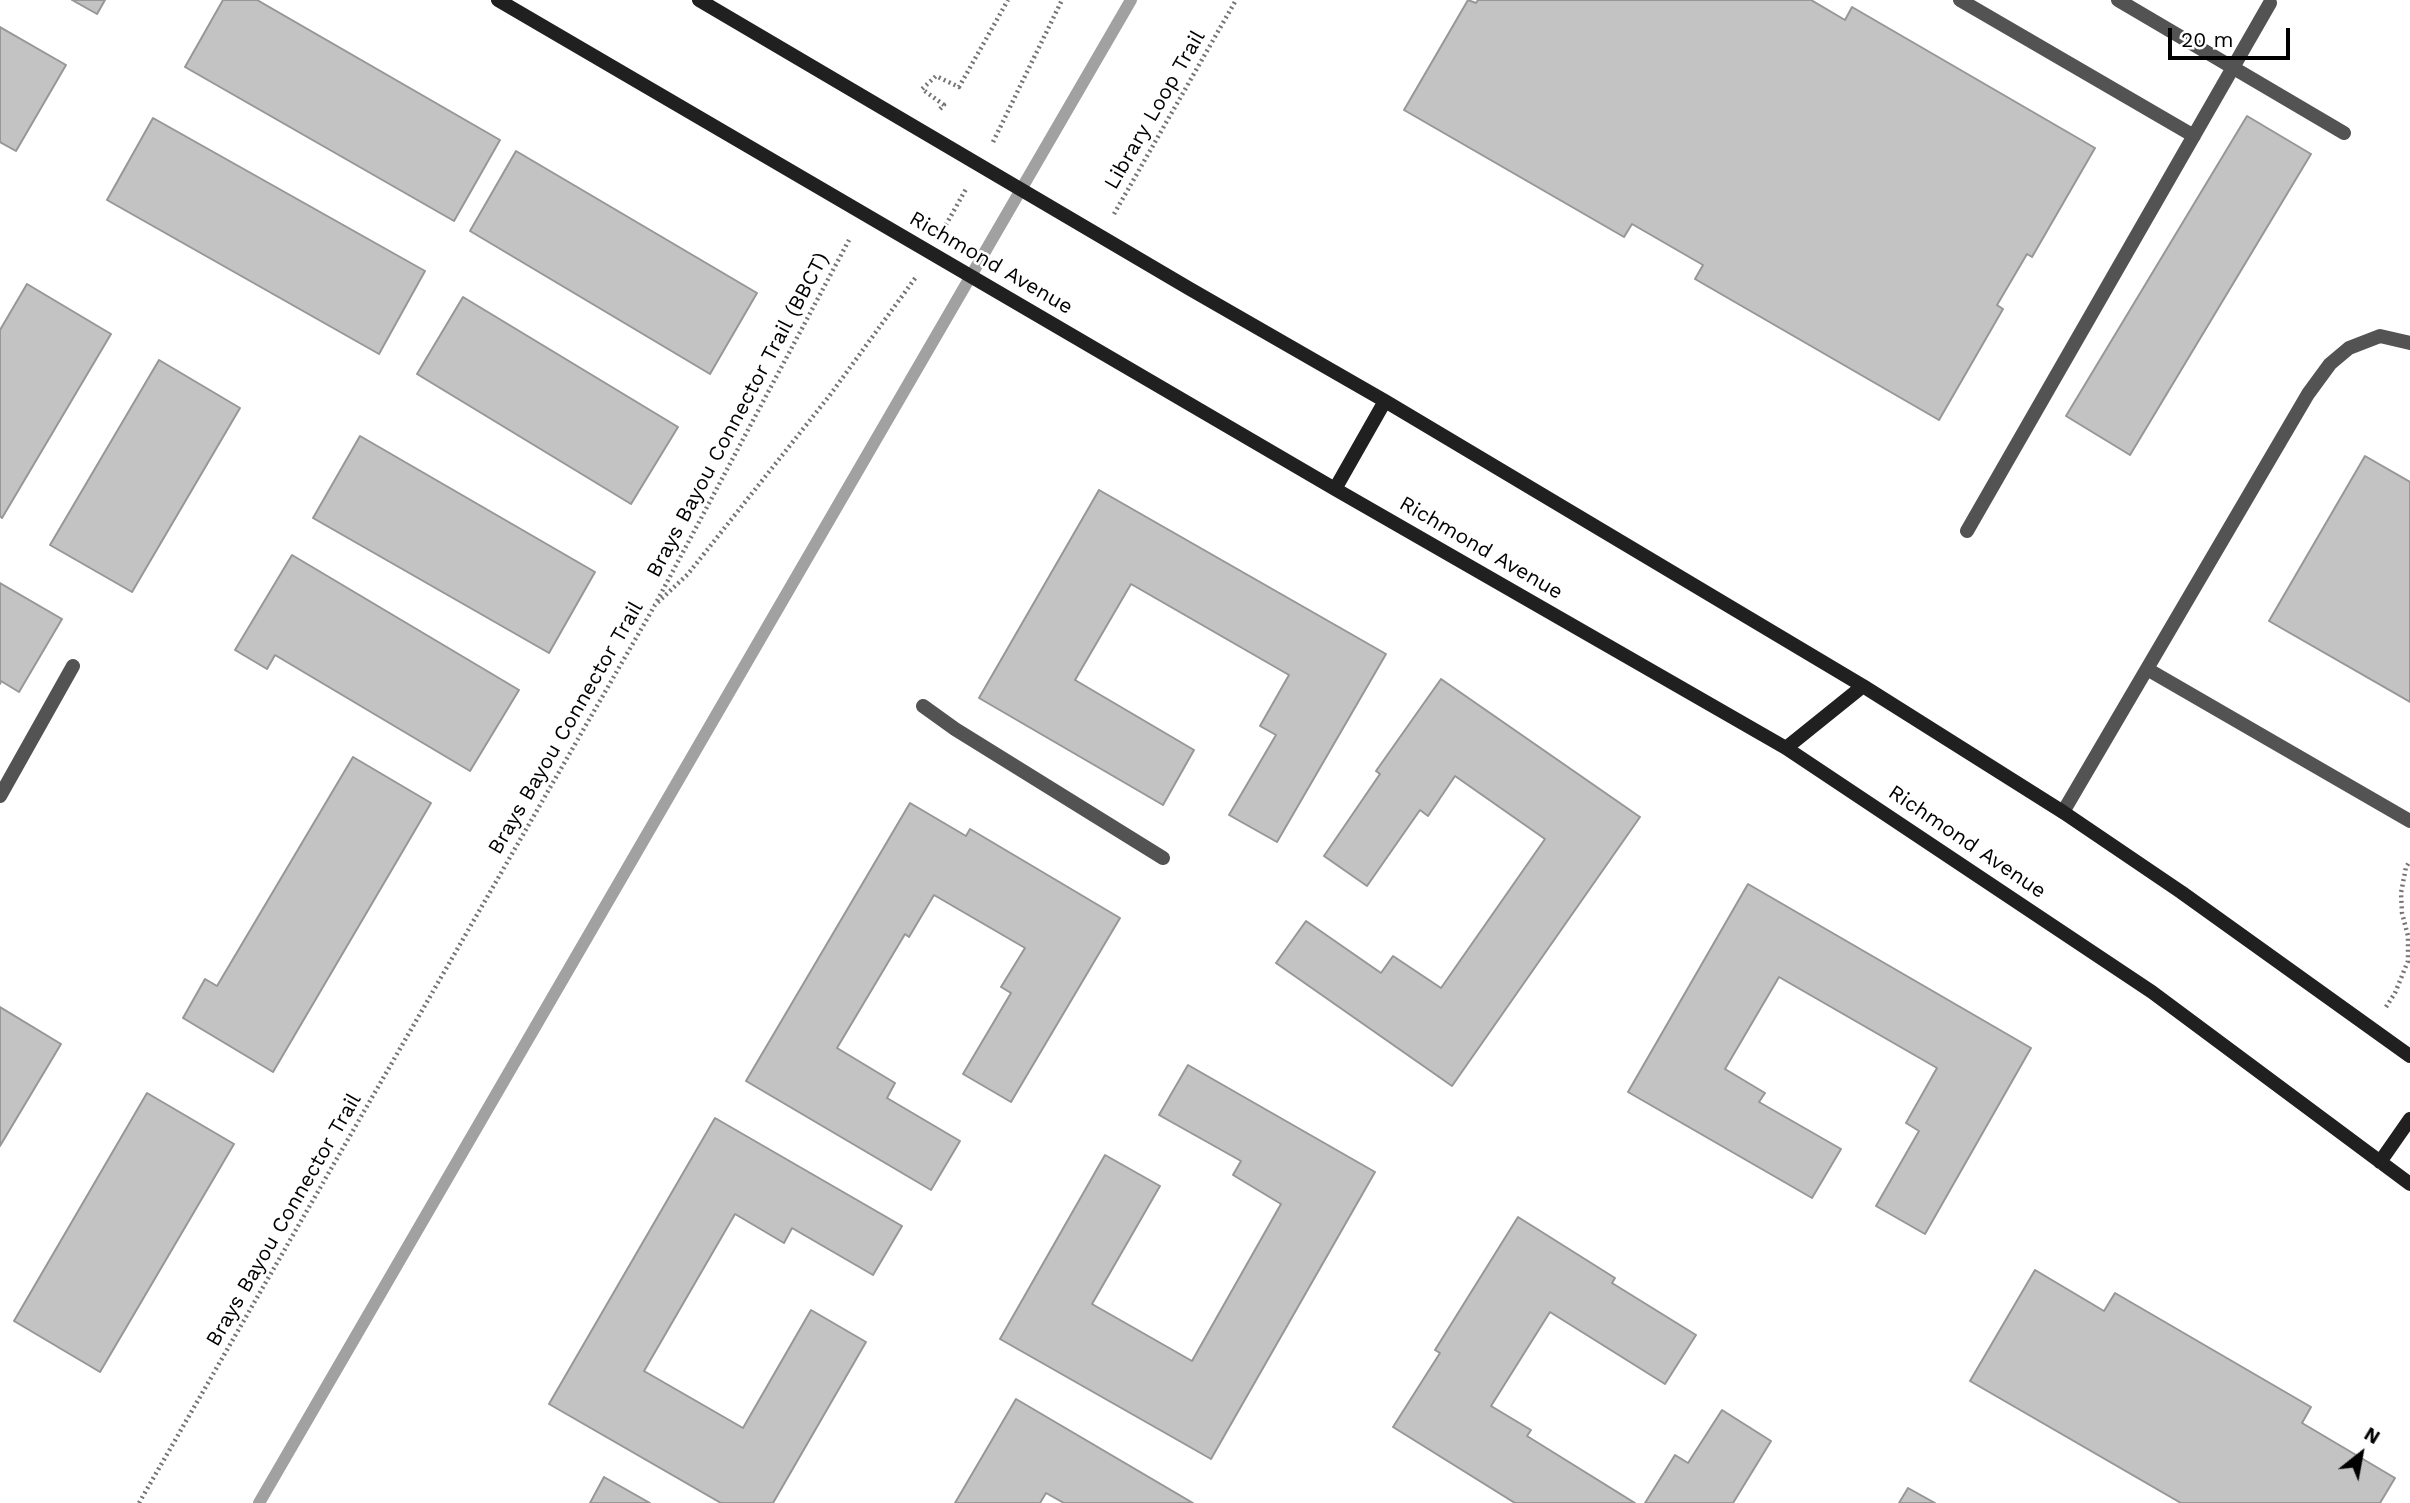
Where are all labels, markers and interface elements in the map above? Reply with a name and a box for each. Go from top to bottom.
scale bar [2172,14,2294,58]
street label: Library Loop Trail [1099,26,1211,194]
text: 20 m [2181,27,2233,52]
street label: Richmond Avenue [905,206,1077,320]
street label: Brays Bayou Connector Trail (BBCT) [641,248,835,582]
street label: Richmond Avenue [1395,491,1567,605]
street label: Brays Bayou Connector Trail [483,597,649,859]
street label: Richmond Avenue [1884,780,2050,904]
street label: Brays Bayou Connector Trail [201,1089,367,1351]
north arrow [2326,1419,2396,1489]
text: N [2360,1422,2384,1449]

